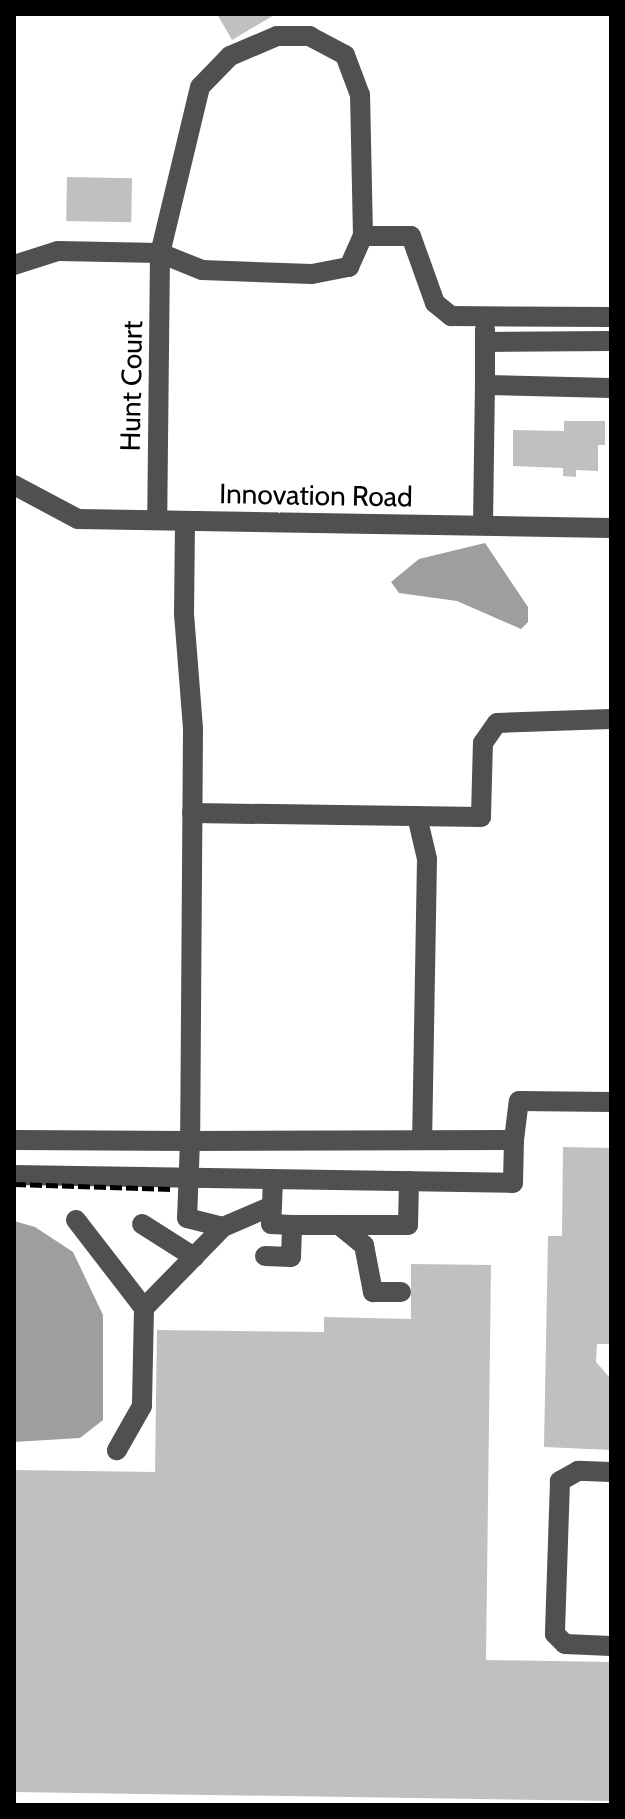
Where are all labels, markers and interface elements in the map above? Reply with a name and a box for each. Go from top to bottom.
street label: Hunt Court [113,320,149,452]
street label: Innovation Road [219,477,413,513]

